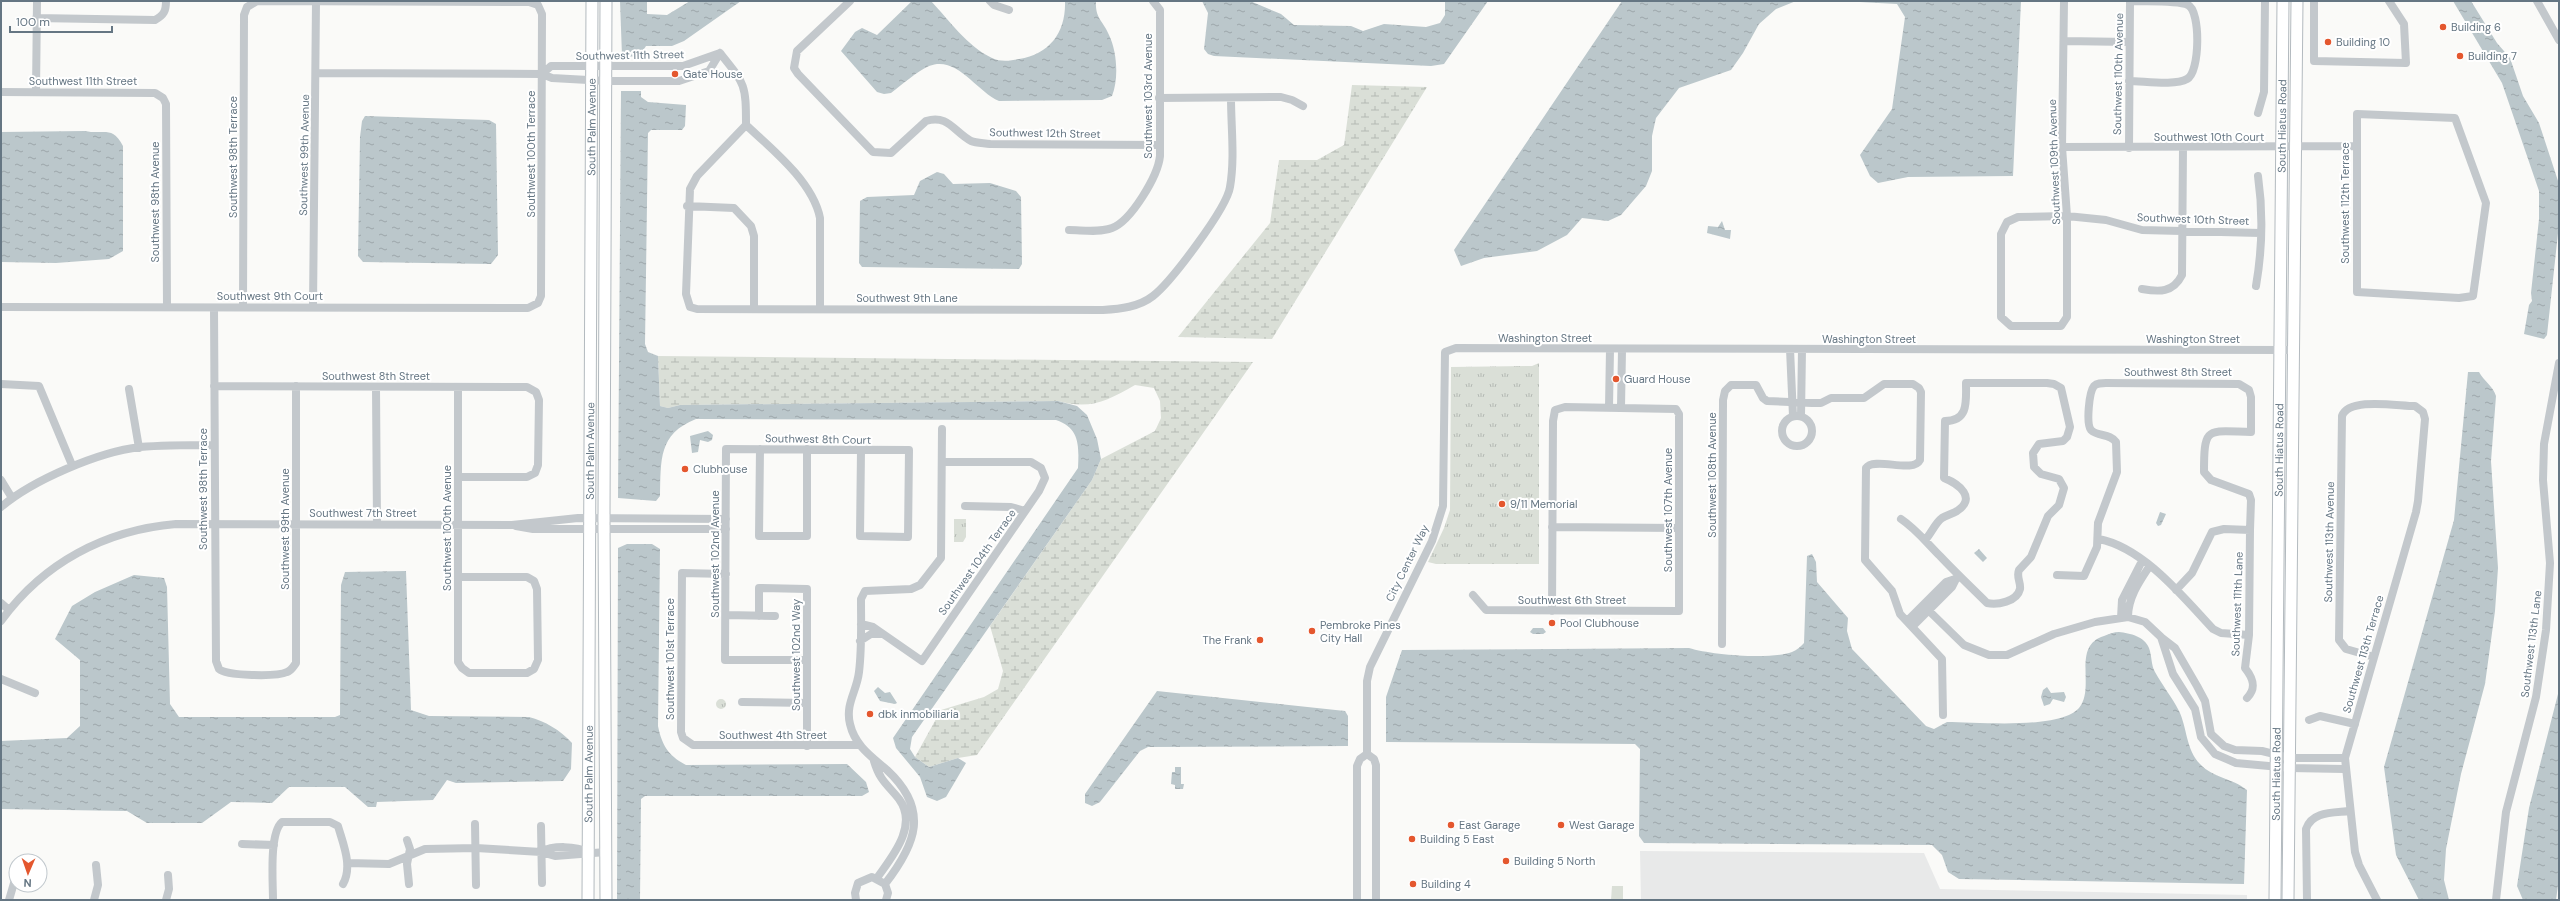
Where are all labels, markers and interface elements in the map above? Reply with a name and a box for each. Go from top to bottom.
scale bar [10,8,112,34]
street label: Southwest 110th Avenue [2110,13,2126,135]
text: 100 m [16,14,50,30]
place label: Building 6 [2451,20,2501,34]
marker: Building 6 [2438,22,2448,32]
street label: Southwest 103rd Avenue [1141,33,1155,159]
place label: Building 10 [2336,35,2390,49]
marker: Building 10 [2323,37,2333,47]
street label: Southwest 11th Street [576,47,684,63]
place label: Building 7 [2468,49,2517,63]
marker: Building 7 [2455,51,2465,61]
place label: Gate House [683,67,743,81]
marker: Gate House [670,69,680,79]
street label: Southwest 11th Street [29,74,137,88]
street label: South Palm Avenue [584,78,599,176]
street label: South Hiatus Road [2274,79,2289,173]
street label: Southwest 100th Terrace [524,91,538,217]
street label: Southwest 99th Avenue [296,94,312,216]
street label: Southwest 98th Terrace [226,96,240,218]
street label: Southwest 109th Avenue [2045,99,2063,225]
street label: Southwest 12th Street [989,125,1101,141]
street label: Southwest 10th Court [2154,130,2264,144]
street label: Southwest 98th Avenue [148,141,162,263]
street label: Southwest 112th Terrace [2338,142,2352,264]
street label: Southwest 10th Street [2137,210,2249,228]
street label: Southwest 9th Court [217,289,323,303]
street label: Southwest 9th Lane [856,291,958,305]
street label: Washington Street [1498,331,1592,345]
street label: Washington Street [1822,332,1916,346]
street label: Washington Street [2146,332,2240,346]
street label: Southwest 8th Street [2124,365,2232,379]
street label: Southwest 8th Street [322,369,430,383]
place label: Guard House [1624,372,1690,386]
marker: Guard House [1611,374,1621,384]
street label: South Palm Avenue [583,402,597,500]
street label: South Hiatus Road [2272,403,2286,497]
street label: Southwest 108th Avenue [1705,412,1719,538]
street label: Southwest 98th Terrace [196,428,210,550]
street label: Southwest 8th Court [765,431,871,447]
street label: Southwest 107th Avenue [1661,448,1675,572]
place label: Clubhouse [693,462,747,476]
marker: Clubhouse [680,464,690,474]
street label: Southwest 100th Avenue [440,465,454,591]
street label: Southwest 99th Avenue [278,468,292,590]
street label: Southwest 113th Avenue [2321,481,2337,603]
street label: Southwest 102nd Avenue [708,490,722,618]
place label: 9/11 Memorial [1510,497,1577,511]
marker: 9/11 Memorial [1497,499,1507,509]
street label: Southwest 7th Street [309,506,417,520]
street label: Southwest 104th Terrace [935,506,1019,618]
street label: City Center Way [1382,522,1432,604]
street label: Southwest 111th Lane [2228,551,2246,657]
street label: Southwest 113th Lane [2517,590,2545,698]
street label: Southwest 6th Street [1518,593,1626,607]
street label: Southwest 113th Terrace [2339,594,2387,714]
street label: Southwest 101st Terrace [663,598,677,720]
street label: Southwest 102nd Way [789,599,803,711]
place label: Pool Clubhouse [1560,616,1639,630]
place label: Pembroke Pines City Hall [1320,618,1401,645]
marker: Pool Clubhouse [1547,618,1557,628]
marker: Pembroke Pines City Hall [1307,626,1317,636]
place label: The Frank [1203,633,1252,647]
marker: The Frank [1255,635,1265,645]
place label: dbk inmobiliaria [878,707,959,721]
marker: dbk inmobiliaria [865,709,875,719]
street label: South Palm Avenue [581,725,596,823]
street label: South Hiatus Road [2269,727,2284,821]
street label: Southwest 4th Street [719,728,827,742]
place label: East Garage [1459,818,1520,832]
place label: West Garage [1569,818,1634,832]
marker: East Garage [1446,820,1456,830]
marker: West Garage [1556,820,1566,830]
place label: Building 5 East [1420,832,1494,846]
marker: Building 5 East [1407,834,1417,844]
north arrow [8,853,48,893]
place label: Building 5 North [1514,854,1595,868]
marker: Building 5 North [1501,856,1511,866]
text: N [23,876,32,890]
place label: Building 4 [1421,877,1471,891]
marker: Building 4 [1408,879,1418,889]

